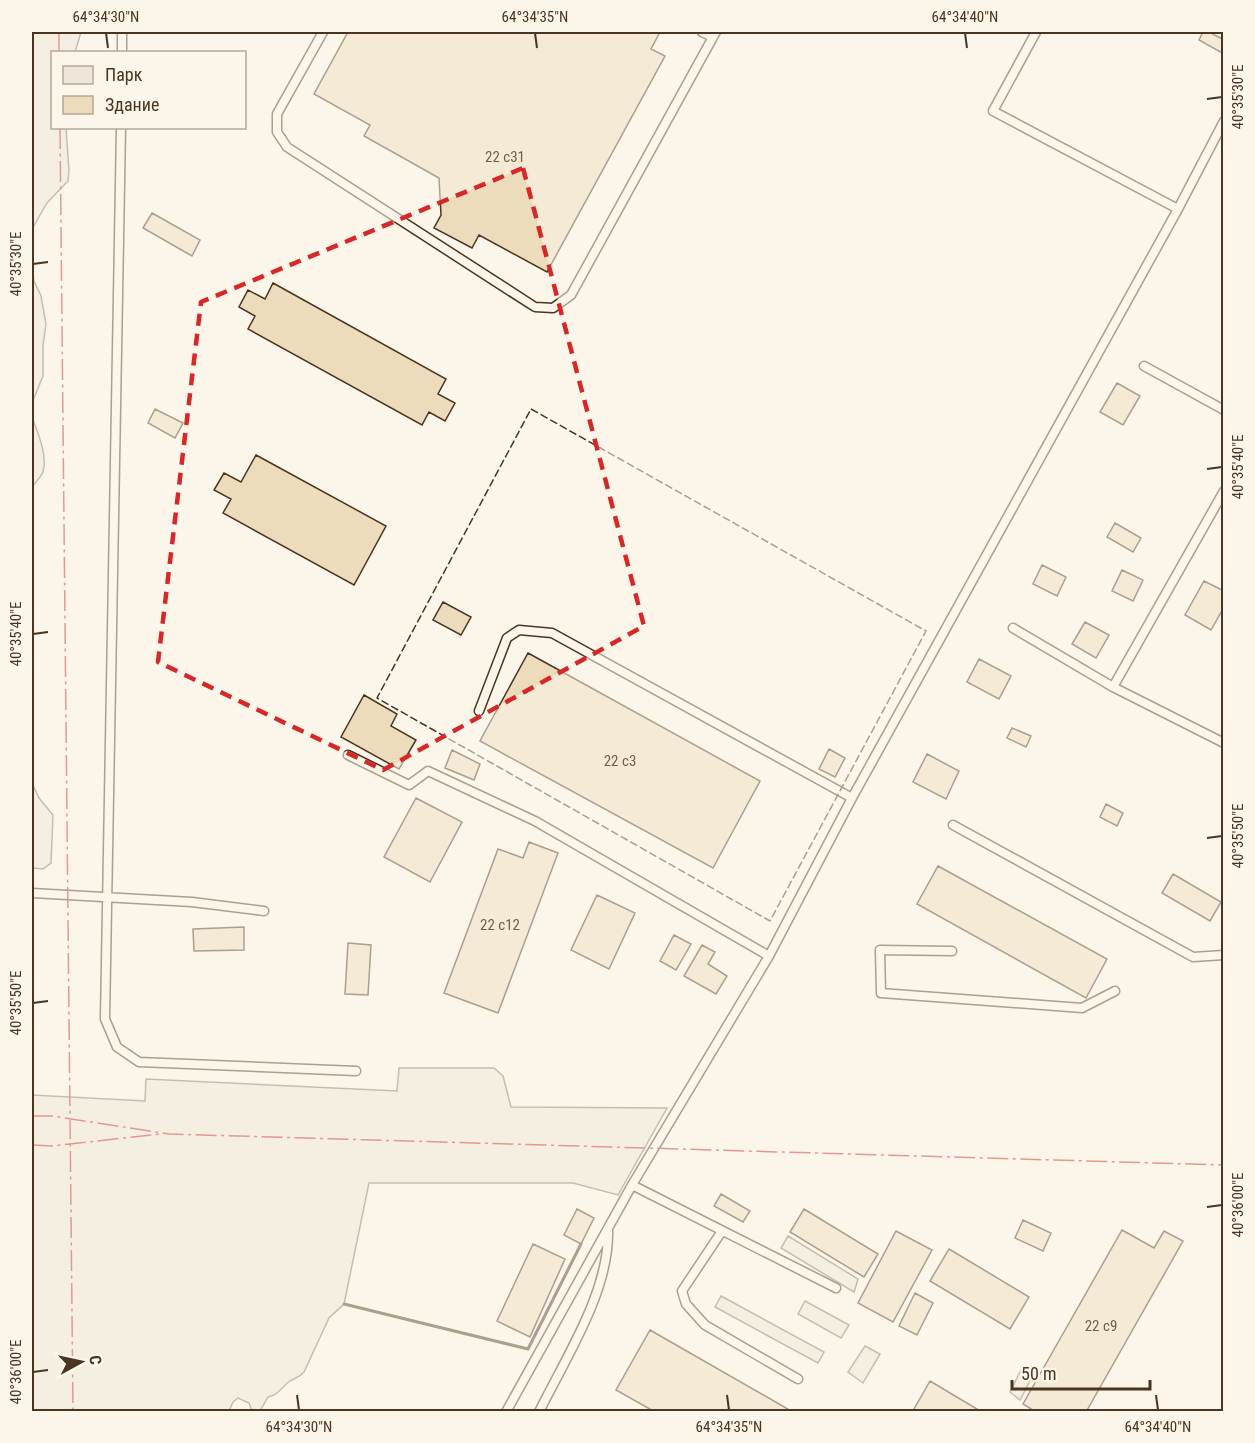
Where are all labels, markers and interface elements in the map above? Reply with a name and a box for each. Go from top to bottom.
text: 64°34'30"N [73,8,139,26]
text: 64°34'35"N [502,8,568,26]
text: 64°34'40"N [932,8,998,26]
legend [51,51,246,129]
text: Парк [105,64,143,85]
text: 40°35'30"E [1229,65,1247,129]
text: Здание [105,94,159,115]
house number: 22 с31 [485,148,525,166]
text: 40°35'30"E [7,232,25,296]
text: 40°35'40"E [1229,435,1247,499]
text: 40°35'40"E [7,602,25,666]
house number: 22 с3 [604,752,636,770]
text: 40°35'50"E [1229,804,1247,868]
house number: 22 с12 [480,916,520,934]
text: 40°35'50"E [7,971,25,1035]
text: 40°36'00"E [1229,1173,1247,1237]
house number: 22 с9 [1085,1317,1117,1335]
north arrow [51,1332,111,1392]
text: 40°36'00"E [7,1340,25,1404]
scale bar [1012,1353,1150,1391]
text: С [85,1354,105,1366]
text: 50 m [1021,1363,1056,1384]
text: 64°34'30"N [266,1418,332,1436]
text: 64°34'35"N [696,1418,762,1436]
text: 64°34'40"N [1125,1418,1191,1436]

